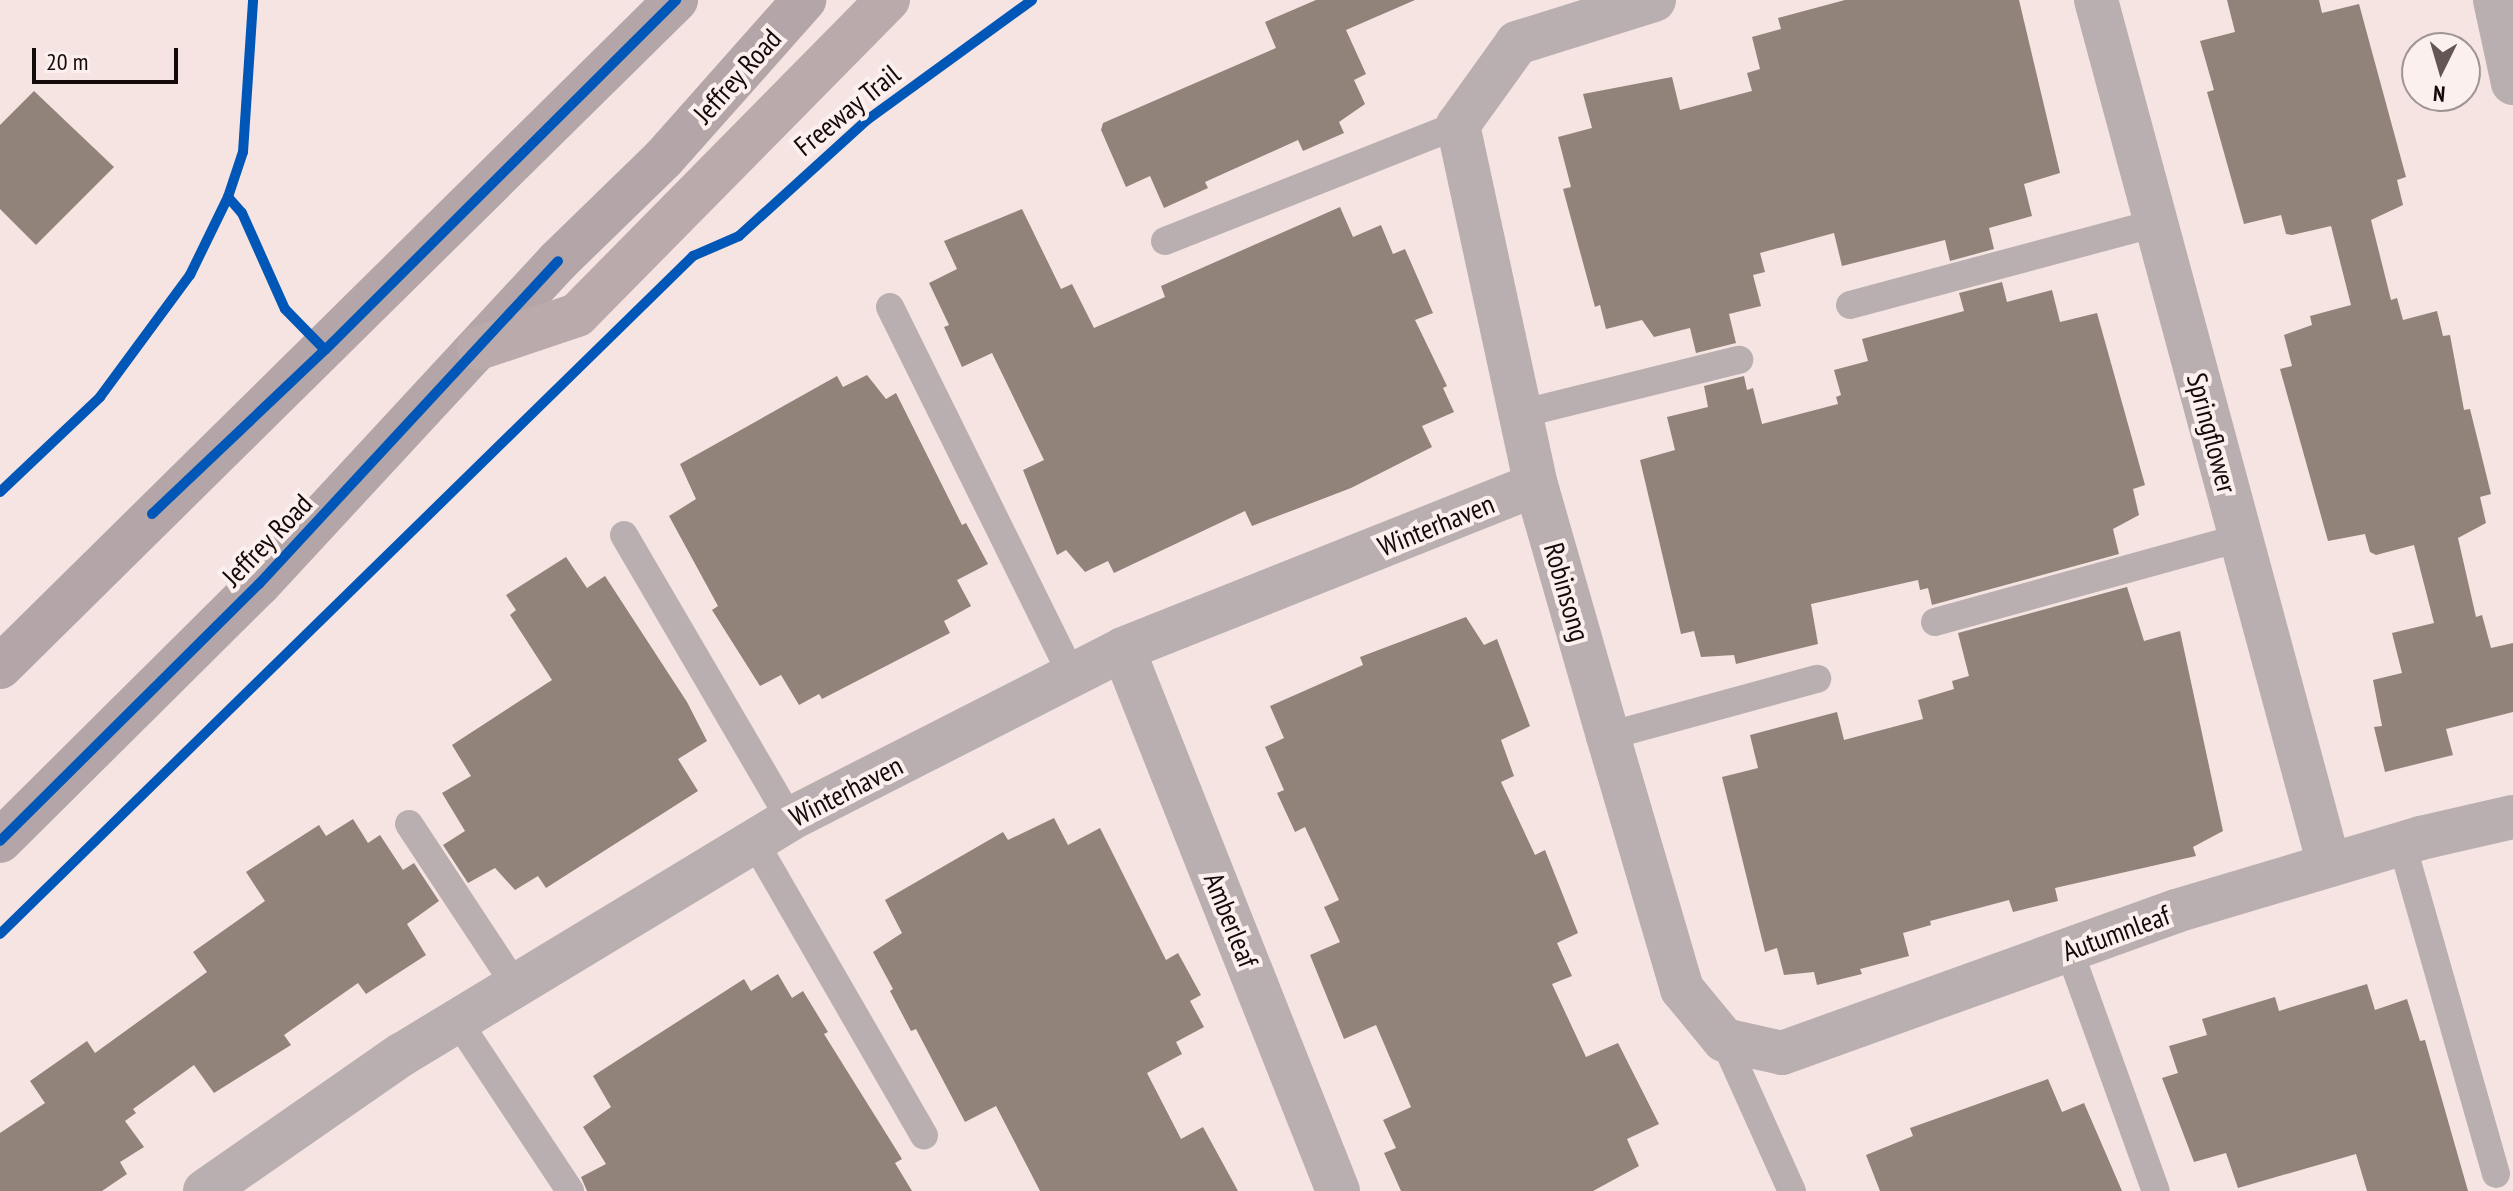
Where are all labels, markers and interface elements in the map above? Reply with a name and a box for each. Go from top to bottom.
street label: Jeffrey Road [686,22,788,130]
scale bar [36,32,182,82]
north arrow [2401,32,2481,112]
text: 20 m [46,46,88,77]
street label: Freeway Trail [787,57,907,163]
text: N [2432,79,2446,108]
street label: Springflower [2180,369,2244,497]
street label: Jeffrey Road [215,487,319,593]
street label: Winterhaven [1373,487,1499,563]
street label: Robinsong [1537,539,1597,645]
street label: Winterhaven [784,748,908,834]
street label: Amberleaf [1197,868,1265,972]
street label: Autumnleaf [2058,898,2174,968]

